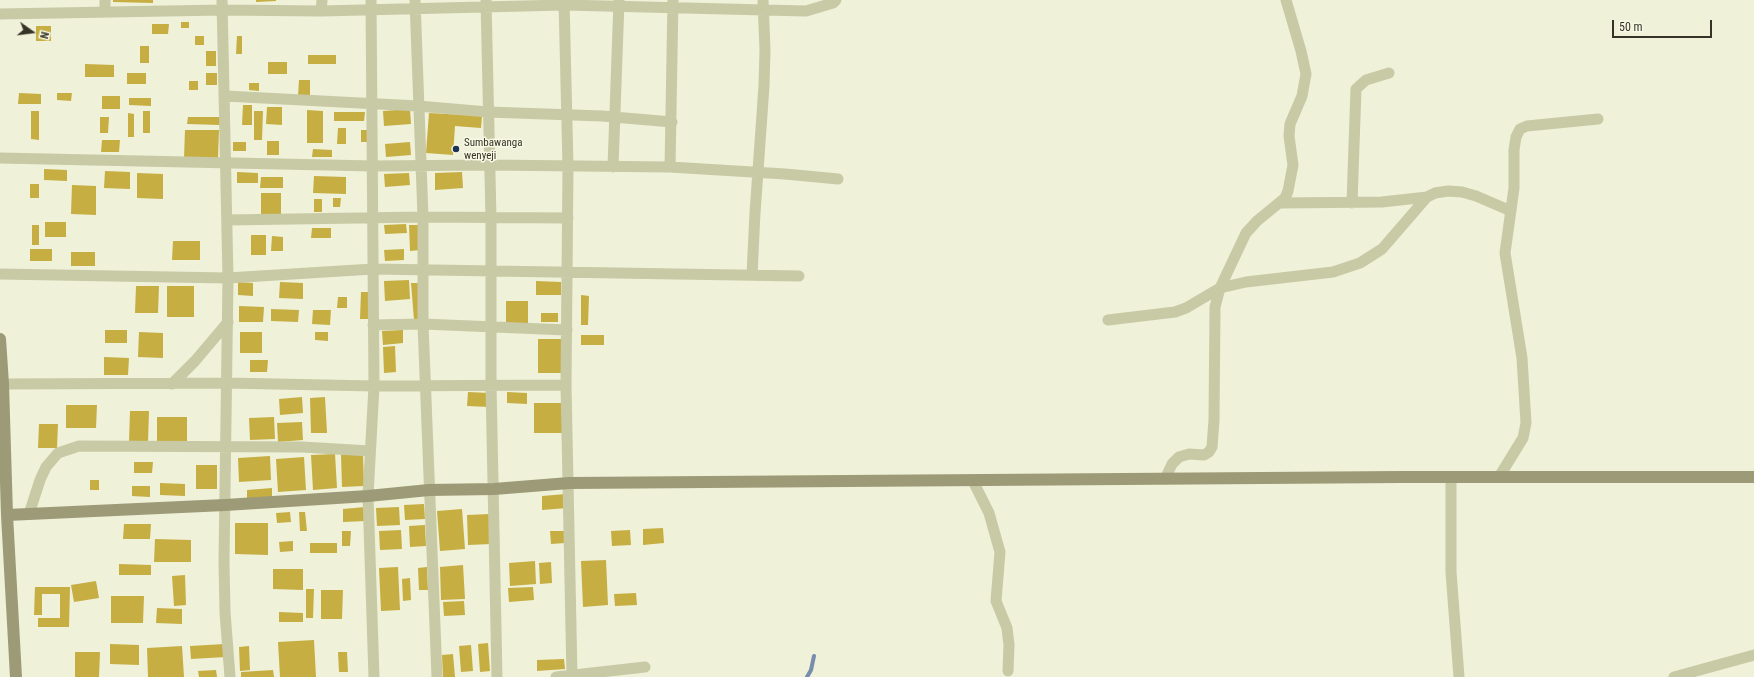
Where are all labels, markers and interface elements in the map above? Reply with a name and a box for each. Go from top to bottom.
north arrow [12,12,52,52]
scale bar [1614,12,1714,38]
text: 50 m [1619,20,1643,34]
text: N [37,30,51,40]
place label: Sumbawanga wenyeji [464,136,522,162]
marker: Sumbawanga wenyeji [451,144,461,154]

